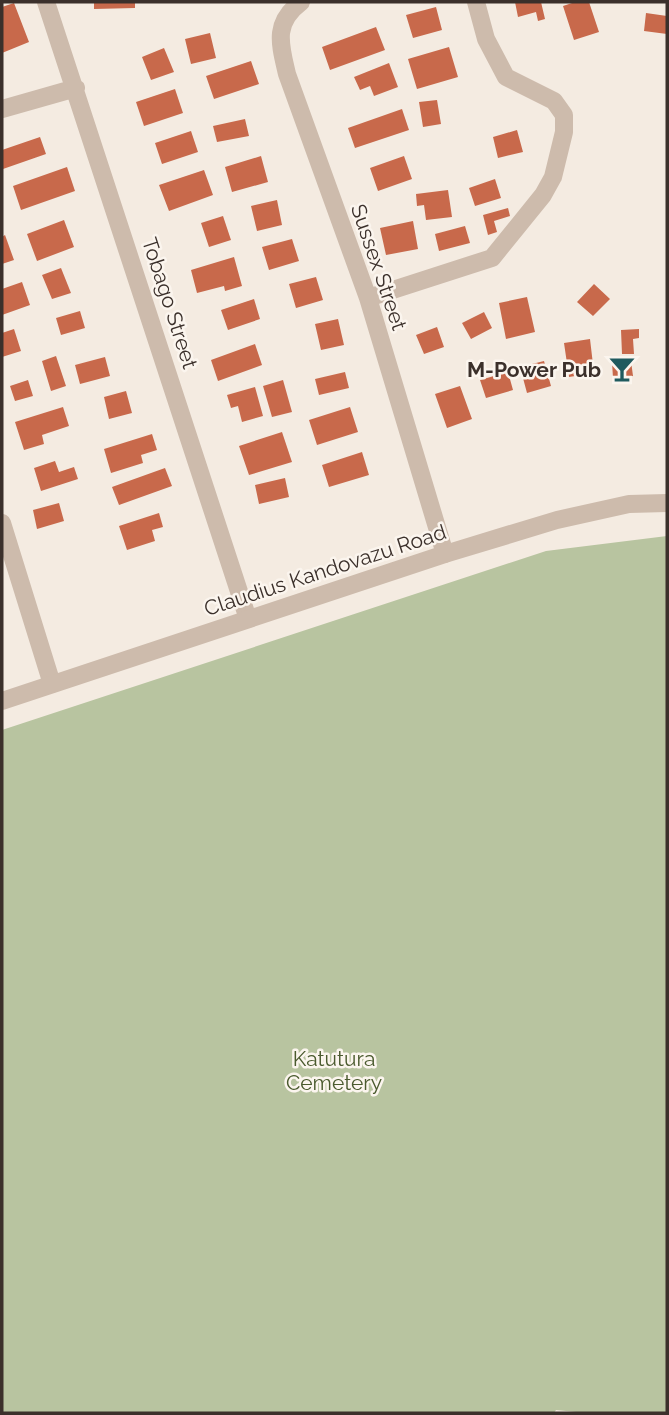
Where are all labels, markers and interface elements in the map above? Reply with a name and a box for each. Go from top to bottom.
street label: Sussex Street [346,201,412,333]
street label: Tobago Street [137,234,203,372]
bar icon: M-Power Pub [607,354,637,384]
place label: M-Power Pub [467,357,601,382]
street label: Claudius Kandovazu Road [201,519,449,621]
park label: Katutura Cemetery [286,1046,382,1095]

